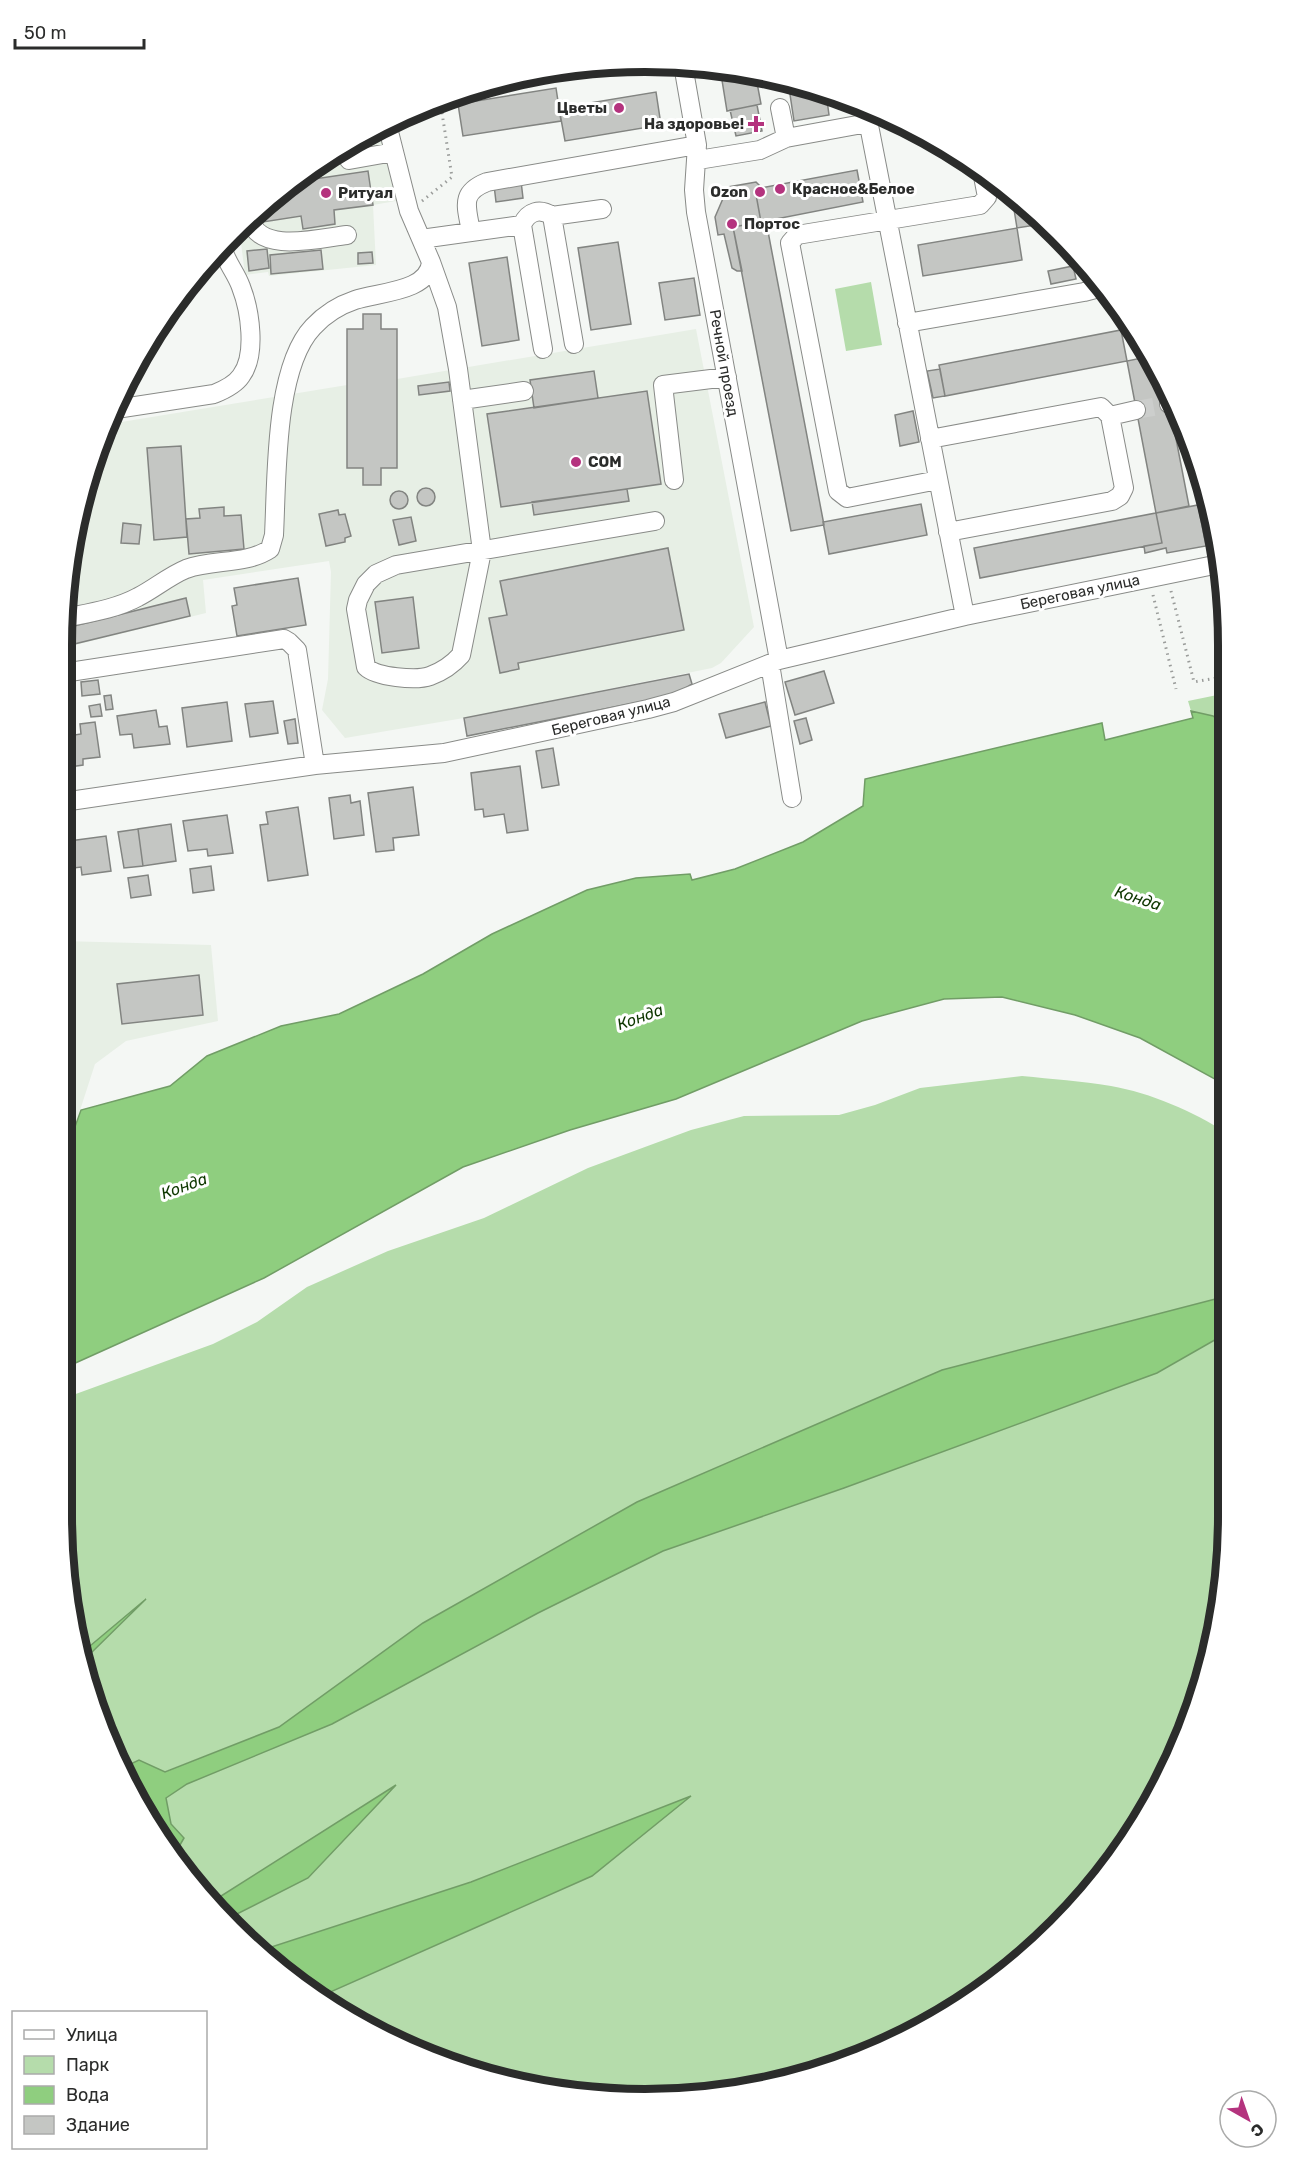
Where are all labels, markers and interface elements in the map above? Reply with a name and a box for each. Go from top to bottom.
scale bar [15,12,144,50]
text: 50 m [24,22,67,44]
place label: Цветы [557,99,607,117]
marker: Цветы [612,101,626,115]
place label: На здоровье! [644,115,744,133]
marker: На здоровье! [749,117,763,131]
place label: Красное&Белое [792,180,915,198]
marker: Красное&Белое [773,182,787,196]
place label: Ozon [710,183,748,201]
place label: Ритуал [338,184,393,202]
marker: Ozon [753,185,767,199]
marker: Ритуал [319,186,333,200]
place label: Портос [744,215,800,233]
marker: Портос [725,217,739,231]
street label: Речной проезд [706,308,742,418]
place label: СОМ [588,453,622,471]
marker: СОМ [569,455,583,469]
street label: Береговая улица [1018,571,1142,613]
street label: Береговая улица [550,693,672,739]
water label: Конда [1112,882,1164,914]
water label: Конда [614,1000,666,1034]
water label: Конда [158,1169,210,1203]
legend [12,2011,207,2149]
text: Улица [66,2024,118,2046]
text: Парк [66,2054,110,2076]
text: Вода [66,2084,109,2106]
north arrow [1218,2089,1278,2149]
text: Здание [66,2114,130,2136]
text: С [1247,2119,1268,2141]

